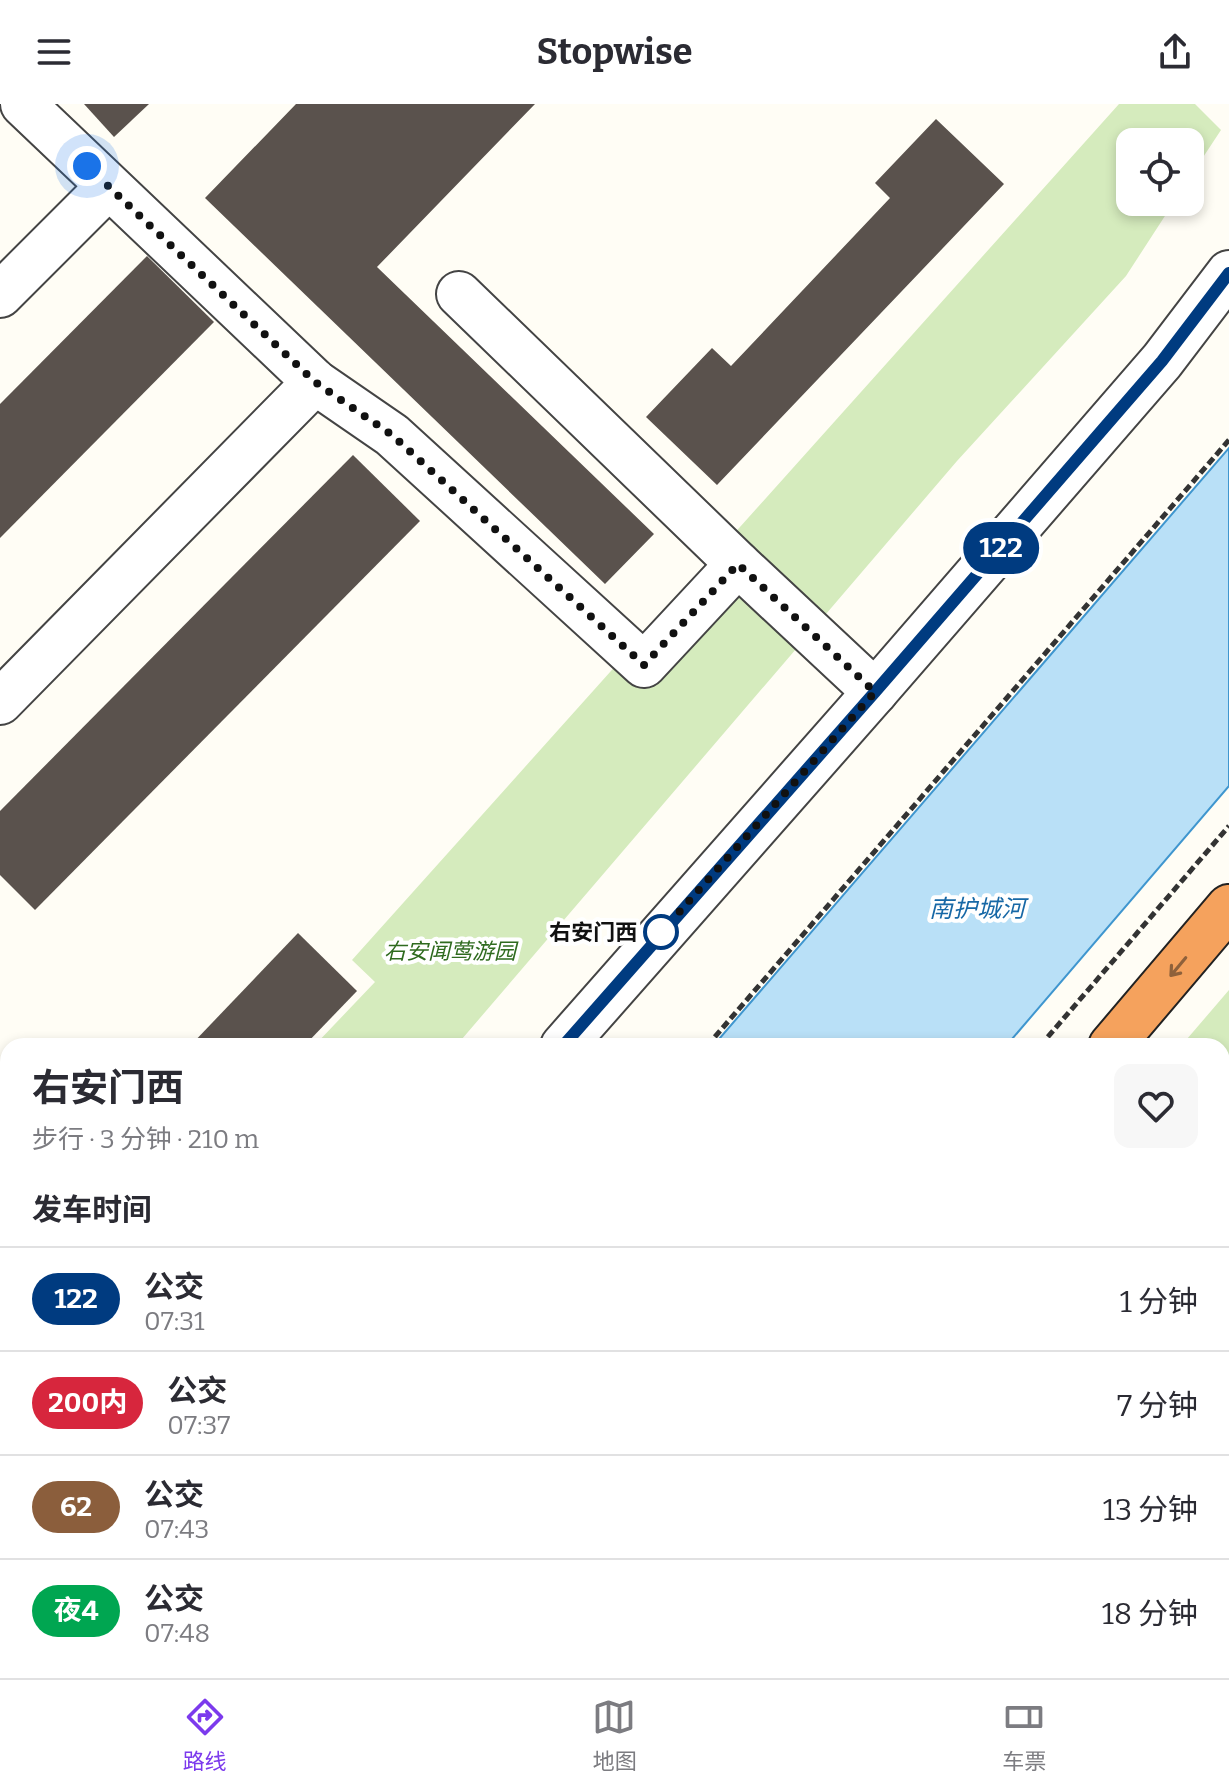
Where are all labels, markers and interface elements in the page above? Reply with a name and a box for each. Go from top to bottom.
icon: menu [32,30,76,74]
text: Stopwise [536,30,693,74]
icon: share [1153,30,1197,74]
map controls [1116,128,1204,216]
button: locate [1116,128,1204,216]
your location [67,146,107,186]
line badge: 122 [955,522,1047,574]
text: 122 [979,531,1023,564]
water label: 南护城河 [929,895,1029,923]
marker: 右安门西 [644,915,678,949]
place label: 右安门西 [549,919,637,946]
park label: 右安闻莺游园 [384,938,519,965]
one-way arrow [1170,956,1188,976]
button: heart [1114,1064,1198,1148]
text: 右安门西 [32,1065,184,1111]
text: 步行 · 3 分钟 · 210 m [32,1124,259,1155]
text: 发车时间 [32,1192,152,1228]
text: 公交 [144,1269,204,1305]
text: 122 [54,1282,98,1315]
text: 1 分钟 [1120,1284,1198,1320]
text: 07:31 [144,1306,205,1337]
text: 公交 [167,1373,227,1409]
text: 200内 [48,1386,127,1419]
text: 7 分钟 [1117,1388,1198,1424]
text: 07:37 [167,1410,230,1441]
text: 公交 [144,1477,204,1513]
text: 62 [60,1490,92,1523]
text: 13 分钟 [1103,1492,1198,1528]
text: 07:43 [144,1514,209,1545]
text: 公交 [144,1581,204,1617]
text: 夜4 [53,1594,99,1627]
text: 18 分钟 [1102,1596,1198,1632]
text: 07:48 [144,1618,210,1649]
tab: 路线 [183,1695,227,1775]
tab: 地图 [592,1695,636,1775]
tab: 车票 [1002,1695,1046,1775]

